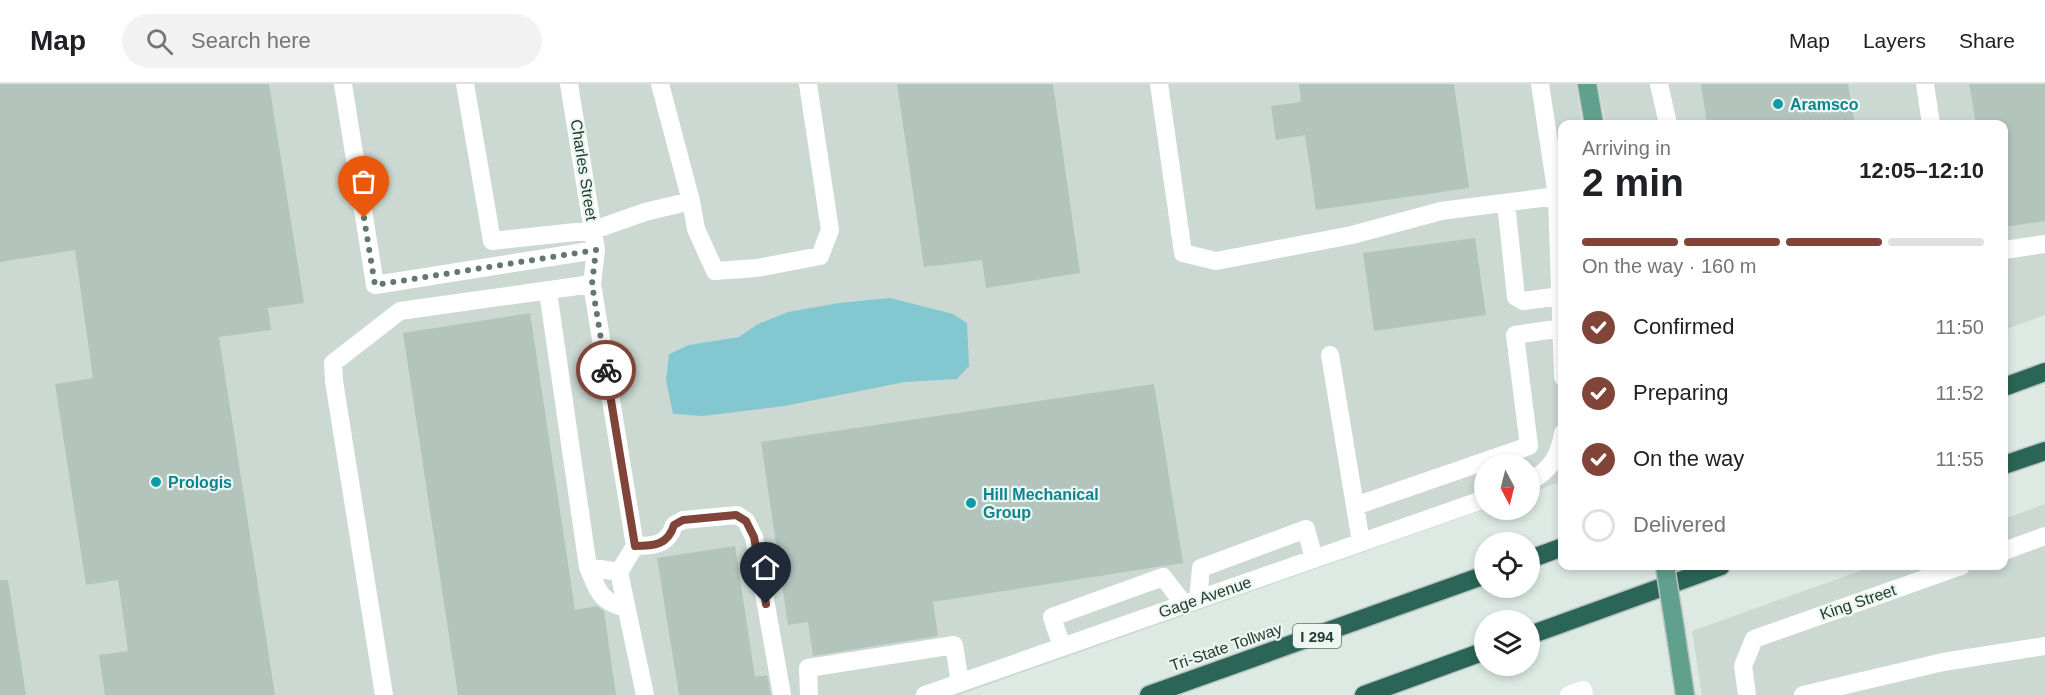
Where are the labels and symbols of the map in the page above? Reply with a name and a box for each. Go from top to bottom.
place label: Aramsco [1790,96,1859,113]
marker: Aramsco [1771,97,1785,111]
street label: Charles Street [568,118,600,222]
pin [338,156,389,218]
courier [576,340,636,400]
north arrow [1474,454,1540,520]
place label: Prologis [168,474,232,491]
marker: Prologis [149,475,163,489]
place label: Hill Mechanical Group [983,486,1099,521]
marker: Hill Mechanical Group [964,496,978,510]
pin [740,542,791,604]
street label: Gage Avenue [1157,573,1254,621]
street label: King Street [1818,581,1899,623]
street label: Tri-State Tollway [1168,620,1284,674]
road number: I 294 [1293,624,1341,648]

